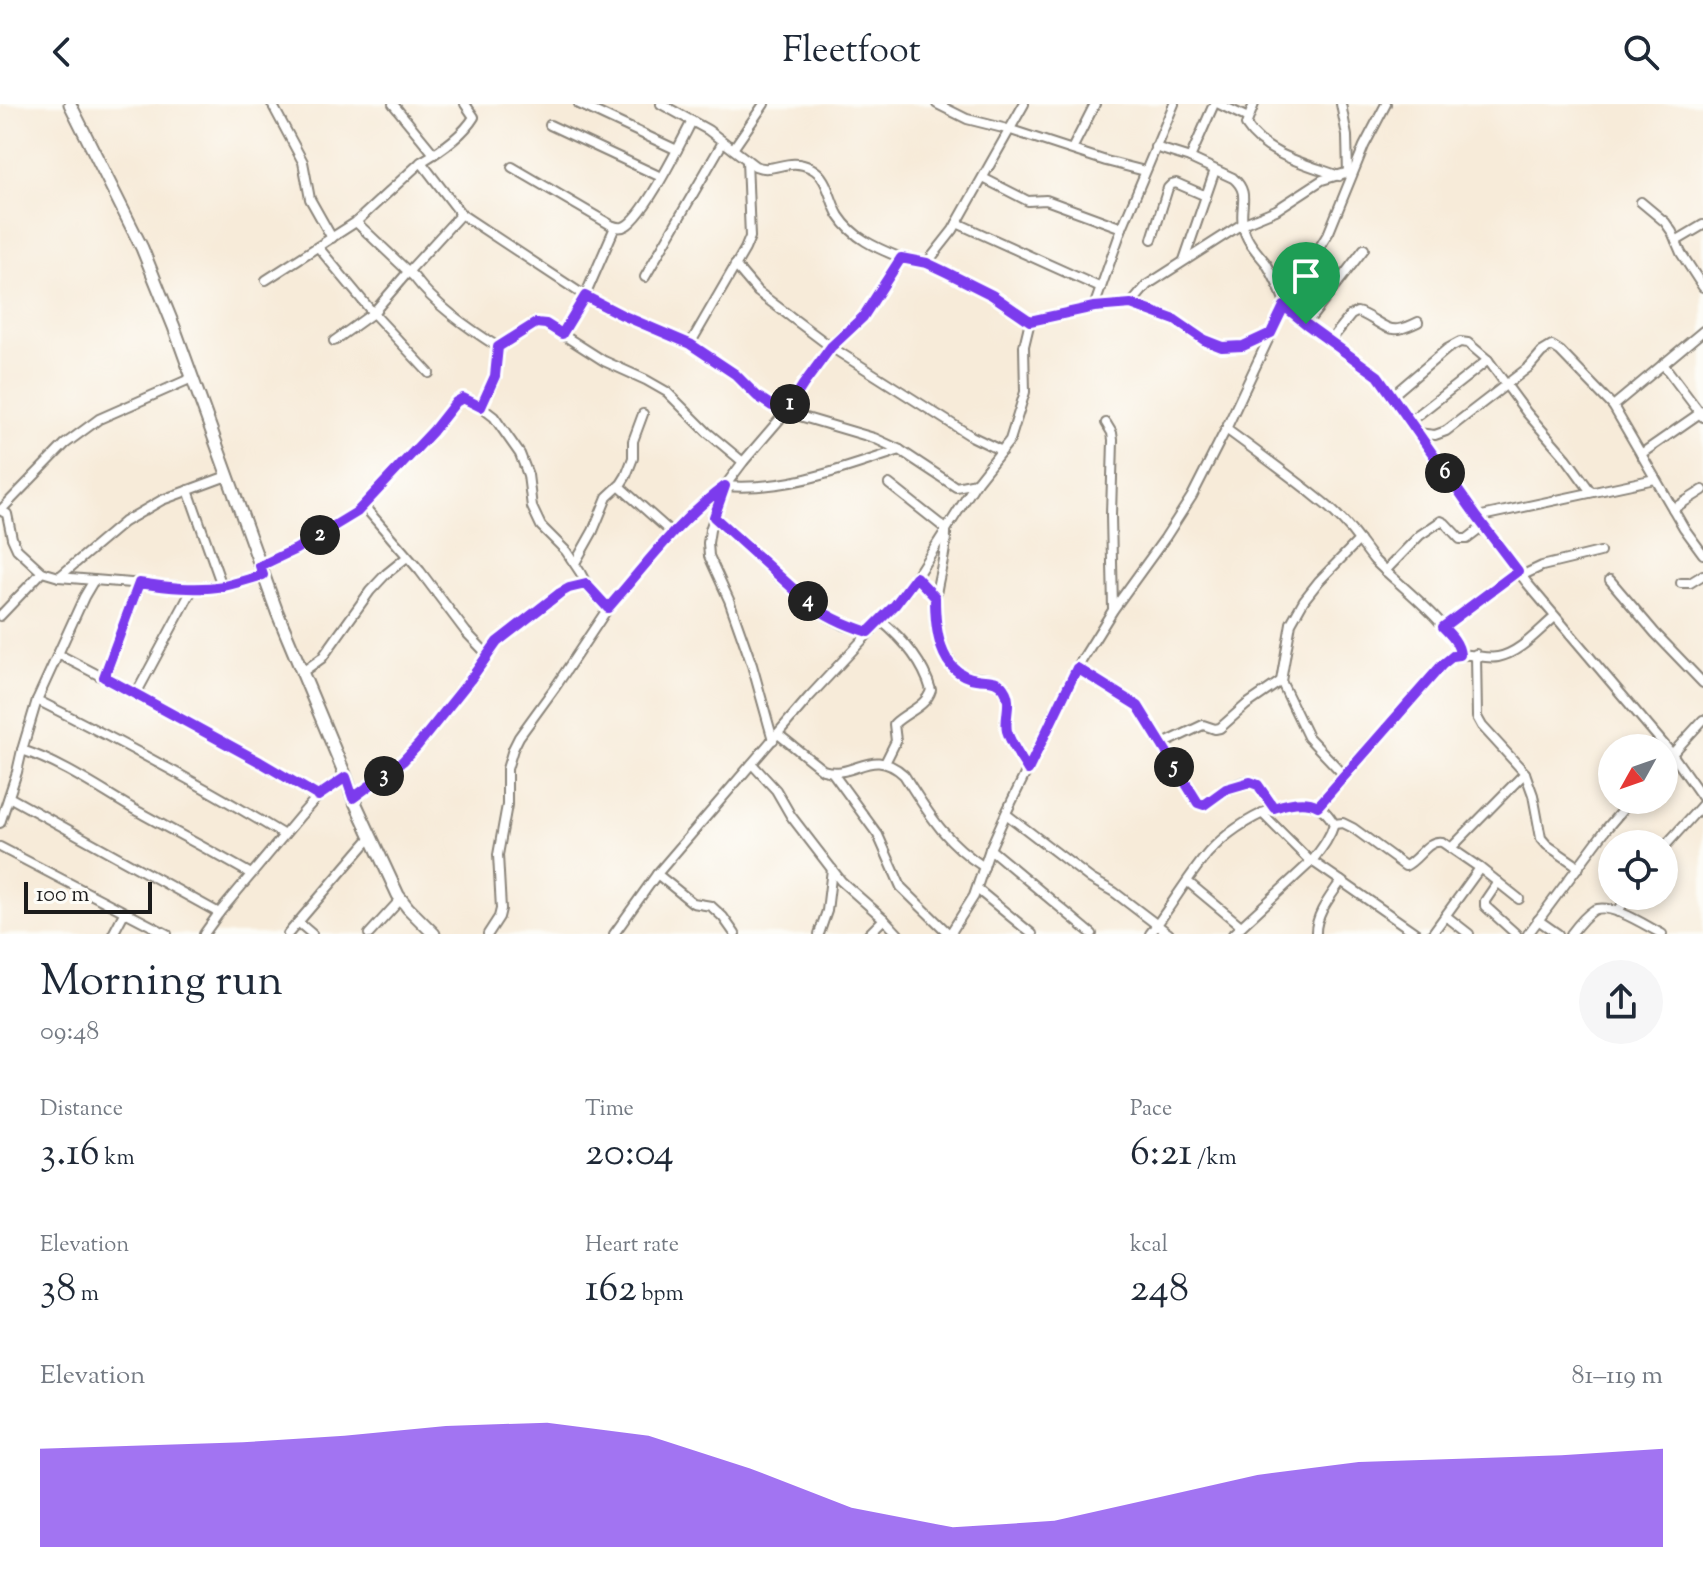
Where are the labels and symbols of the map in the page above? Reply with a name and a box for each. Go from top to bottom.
pin [1272,242,1340,324]
pin: 1 [770,384,810,424]
pin: 6 [1425,453,1465,493]
pin: 2 [300,515,340,555]
pin: 4 [788,581,828,621]
north arrow [1598,734,1678,814]
pin: 5 [1154,747,1194,787]
pin: 3 [364,756,404,796]
scale bar [24,878,152,914]

